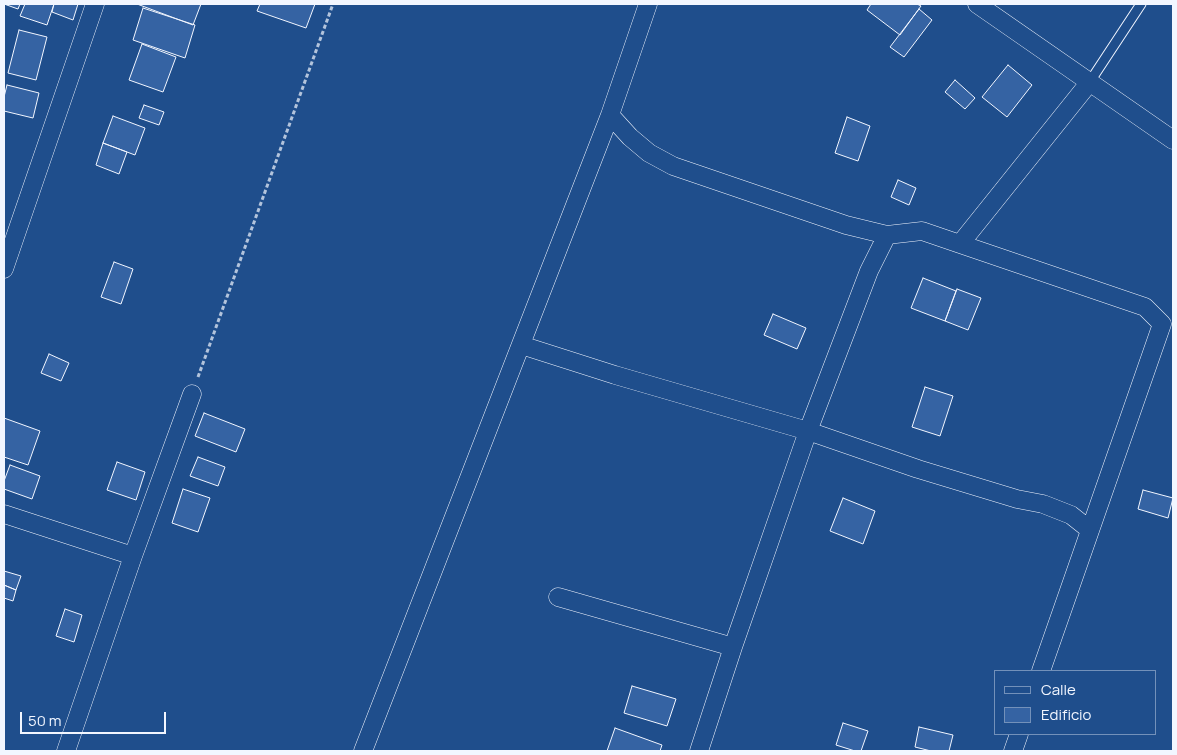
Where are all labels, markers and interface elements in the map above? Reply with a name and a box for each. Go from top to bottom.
legend [994,670,1157,735]
text: Calle [1041,679,1076,700]
scale bar [22,702,169,734]
text: Edificio [1041,704,1091,725]
text: 50 m [28,710,62,731]

